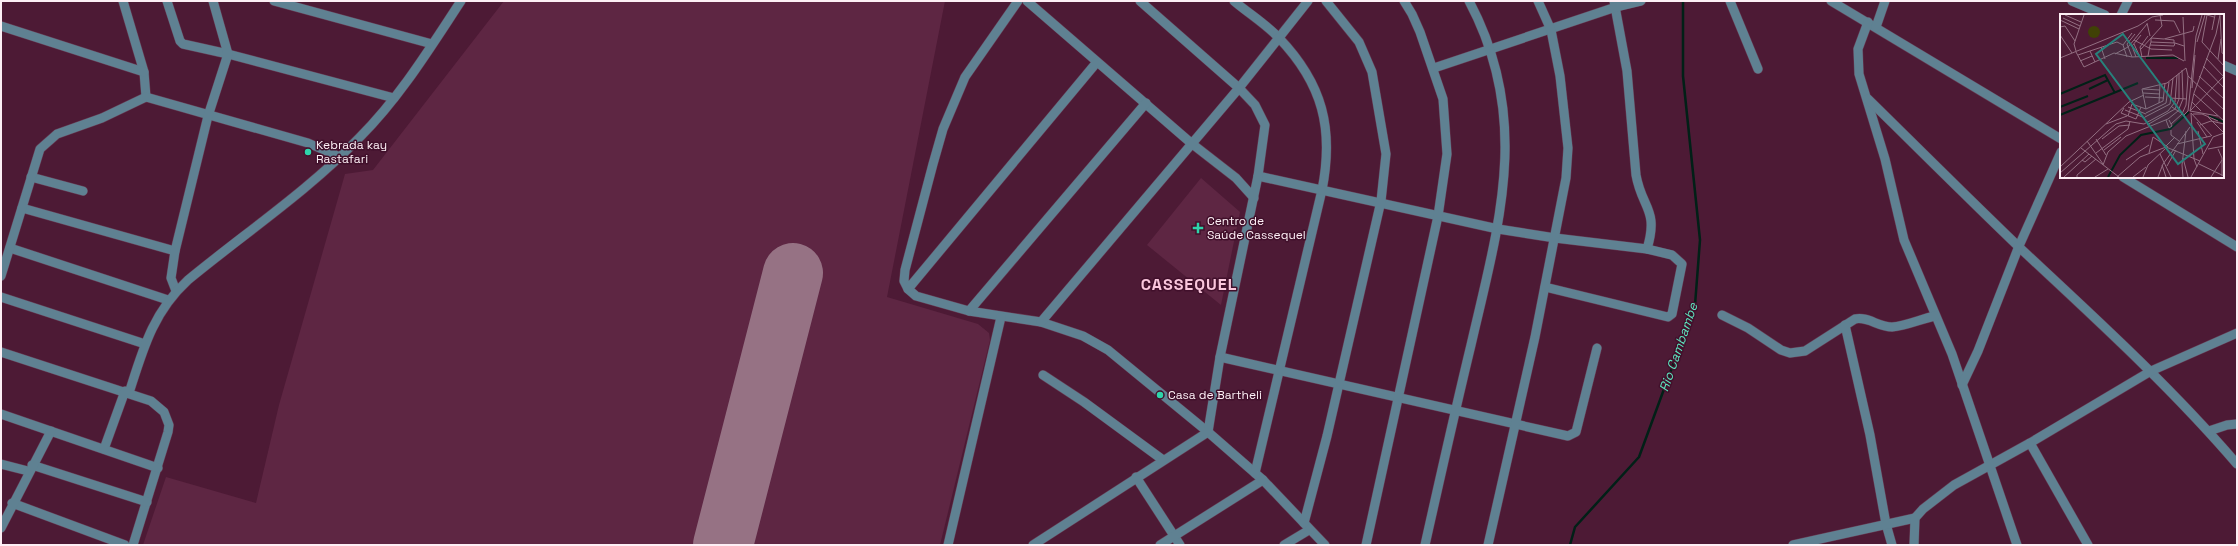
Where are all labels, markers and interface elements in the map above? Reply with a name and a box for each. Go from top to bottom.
inset map [2060,14,2224,178]
place label: Kebrada kay Rastafari [316,137,387,167]
marker: Kebrada kay Rastafari [303,147,313,157]
place label: Centro de Saúde Cassequel [1207,213,1306,243]
marker: Centro de Saúde Cassequel [1192,222,1204,234]
district label: CASSEQUEL [1141,274,1237,295]
water label: Rio Cambambe [1655,299,1702,394]
place label: Casa de Bartheli [1168,387,1262,403]
marker: Casa de Bartheli [1155,390,1165,400]

